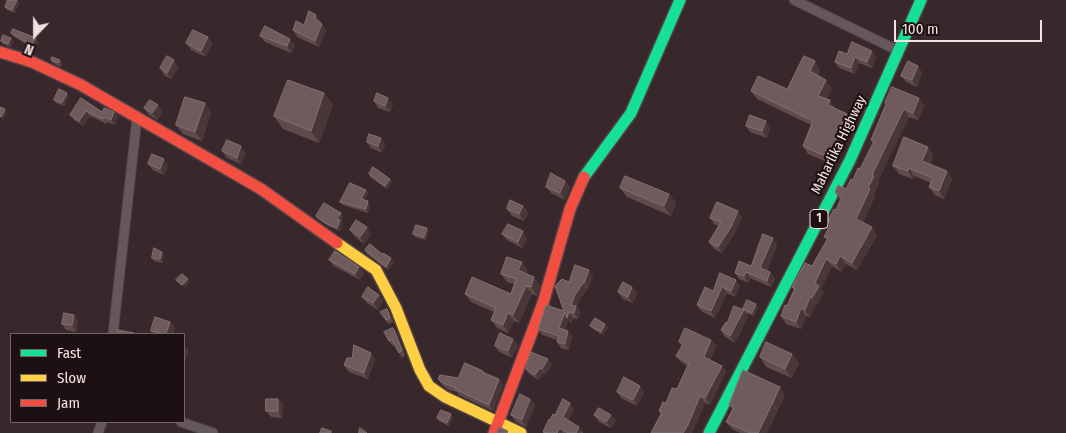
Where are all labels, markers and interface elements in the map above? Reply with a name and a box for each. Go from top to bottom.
north arrow [10,10,60,60]
scale bar [896,10,1044,42]
text: 100 m [902,20,939,38]
text: N [22,40,36,59]
street label: Maharlika Highway [808,93,870,197]
road number: 1 [810,210,828,228]
legend [10,333,185,423]
text: Fast [57,344,81,362]
text: Slow [57,369,86,387]
text: Jam [57,394,80,412]

